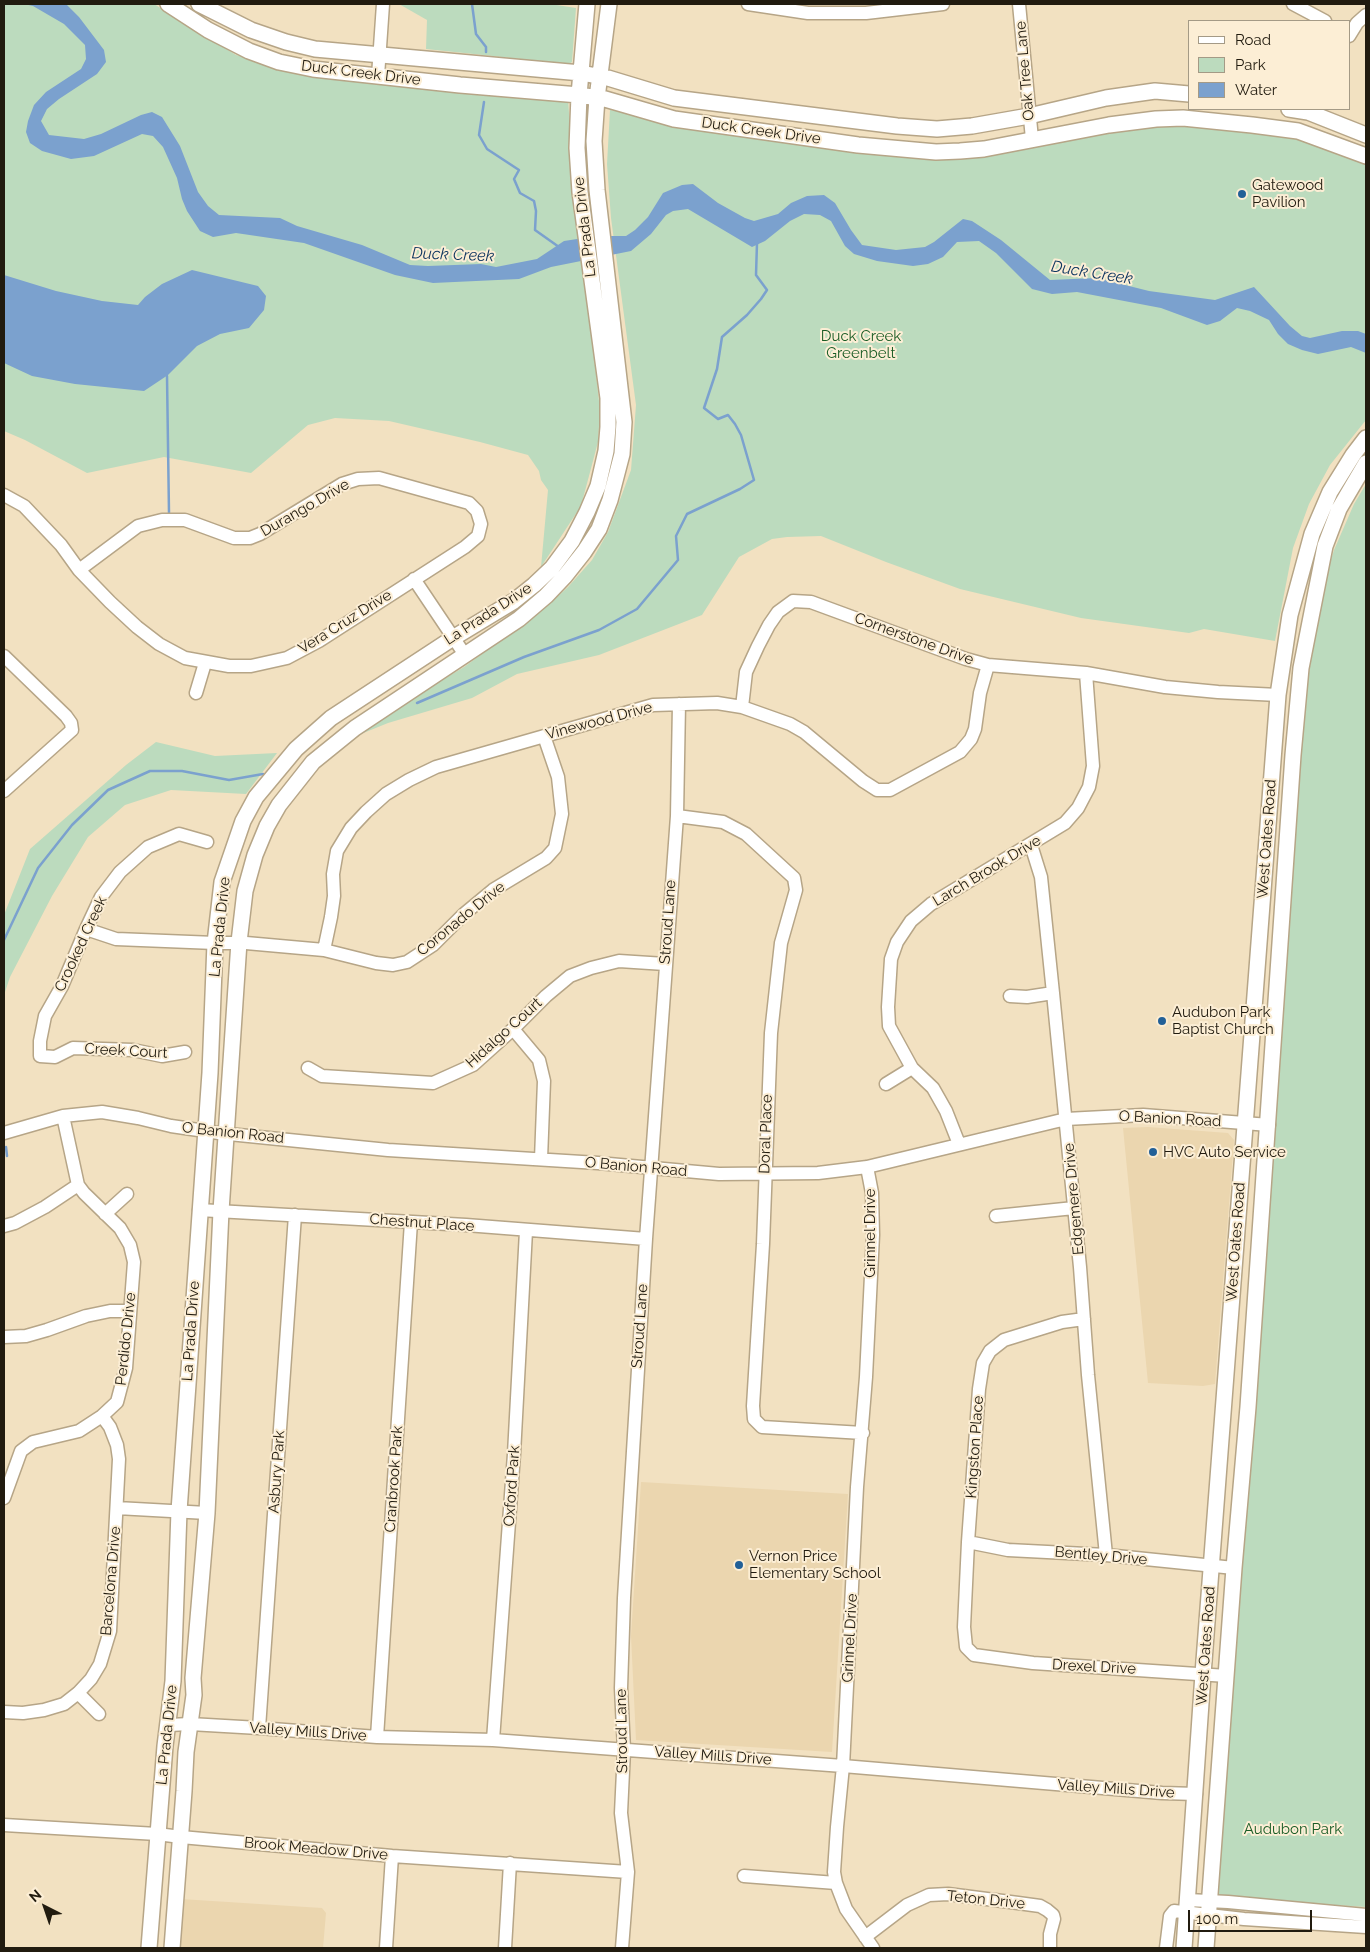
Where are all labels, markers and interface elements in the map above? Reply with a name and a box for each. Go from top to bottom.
street label: Oak Tree Lane [1012,20,1038,122]
legend [1188,20,1350,110]
text: Road [1235,31,1271,49]
text: Park [1235,56,1266,74]
street label: Duck Creek Drive [300,57,422,89]
text: Water [1235,81,1277,99]
street label: Duck Creek Drive [700,114,822,148]
street label: La Prada Drive [570,176,600,278]
place label: Gatewood Pavilion [1252,176,1323,211]
marker: Gatewood Pavilion [1236,188,1248,200]
water label: Duck Creek [411,244,495,266]
water label: Duck Creek [1050,257,1134,289]
park label: Duck Creek Greenbelt [821,327,901,362]
street label: Durango Drive [257,475,353,541]
street label: La Prada Drive [441,579,535,649]
street label: Vera Cruz Drive [295,586,395,658]
street label: Cornerstone Drive [852,609,976,669]
street label: Vinewood Drive [544,698,654,744]
street label: West Oates Road [1254,779,1280,899]
street label: Larch Brook Drive [930,832,1044,910]
street label: La Prada Drive [206,876,234,978]
street label: Coronado Drive [413,878,509,960]
street label: Stroud Lane [656,879,680,965]
street label: Crooked Creek [51,893,111,995]
street label: Hidalgo Court [462,994,546,1072]
place label: Audubon Park Baptist Church [1172,1003,1274,1038]
marker: Audubon Park Baptist Church [1156,1015,1168,1027]
street label: Creek Court [84,1040,168,1062]
street label: Doral Place [756,1094,776,1174]
street label: O Banion Road [1118,1107,1222,1131]
street label: O Banion Road [181,1119,285,1147]
street label: Edgemere Drive [1060,1142,1088,1256]
place label: HVC Auto Service [1163,1143,1286,1161]
marker: HVC Auto Service [1147,1146,1159,1158]
street label: O Banion Road [584,1154,688,1180]
street label: West Oates Road [1223,1182,1249,1302]
street label: Grinnel Drive [861,1188,879,1278]
street label: Chestnut Place [369,1210,475,1236]
street label: La Prada Drive [179,1280,203,1382]
street label: Stroud Lane [628,1283,652,1369]
street label: Perdido Drive [112,1292,140,1386]
street label: Kingston Place [962,1395,988,1499]
street label: Cranbrook Park [381,1425,407,1533]
street label: Asbury Park [265,1430,289,1514]
street label: Oxford Park [500,1445,524,1527]
street label: Barcelona Drive [97,1526,125,1636]
street label: Bentley Drive [1054,1543,1148,1569]
place label: Vernon Price Elementary School [749,1547,881,1582]
marker: Vernon Price Elementary School [733,1559,745,1571]
street label: West Oates Road [1193,1586,1219,1706]
street label: Grinnel Drive [839,1593,861,1683]
street label: Drexel Drive [1052,1656,1136,1678]
street label: La Prada Drive [153,1684,181,1786]
street label: Stroud Lane [612,1689,632,1773]
street label: Valley Mills Drive [249,1719,367,1745]
street label: Valley Mills Drive [654,1743,772,1769]
street label: Valley Mills Drive [1057,1776,1175,1802]
park label: Audubon Park [1244,1820,1342,1838]
street label: Brook Meadow Drive [243,1834,389,1864]
north arrow [20,1882,70,1932]
text: N [26,1886,44,1905]
street label: Teton Drive [946,1887,1026,1913]
scale bar [1190,1900,1314,1932]
text: 100 m [1196,1910,1238,1928]

